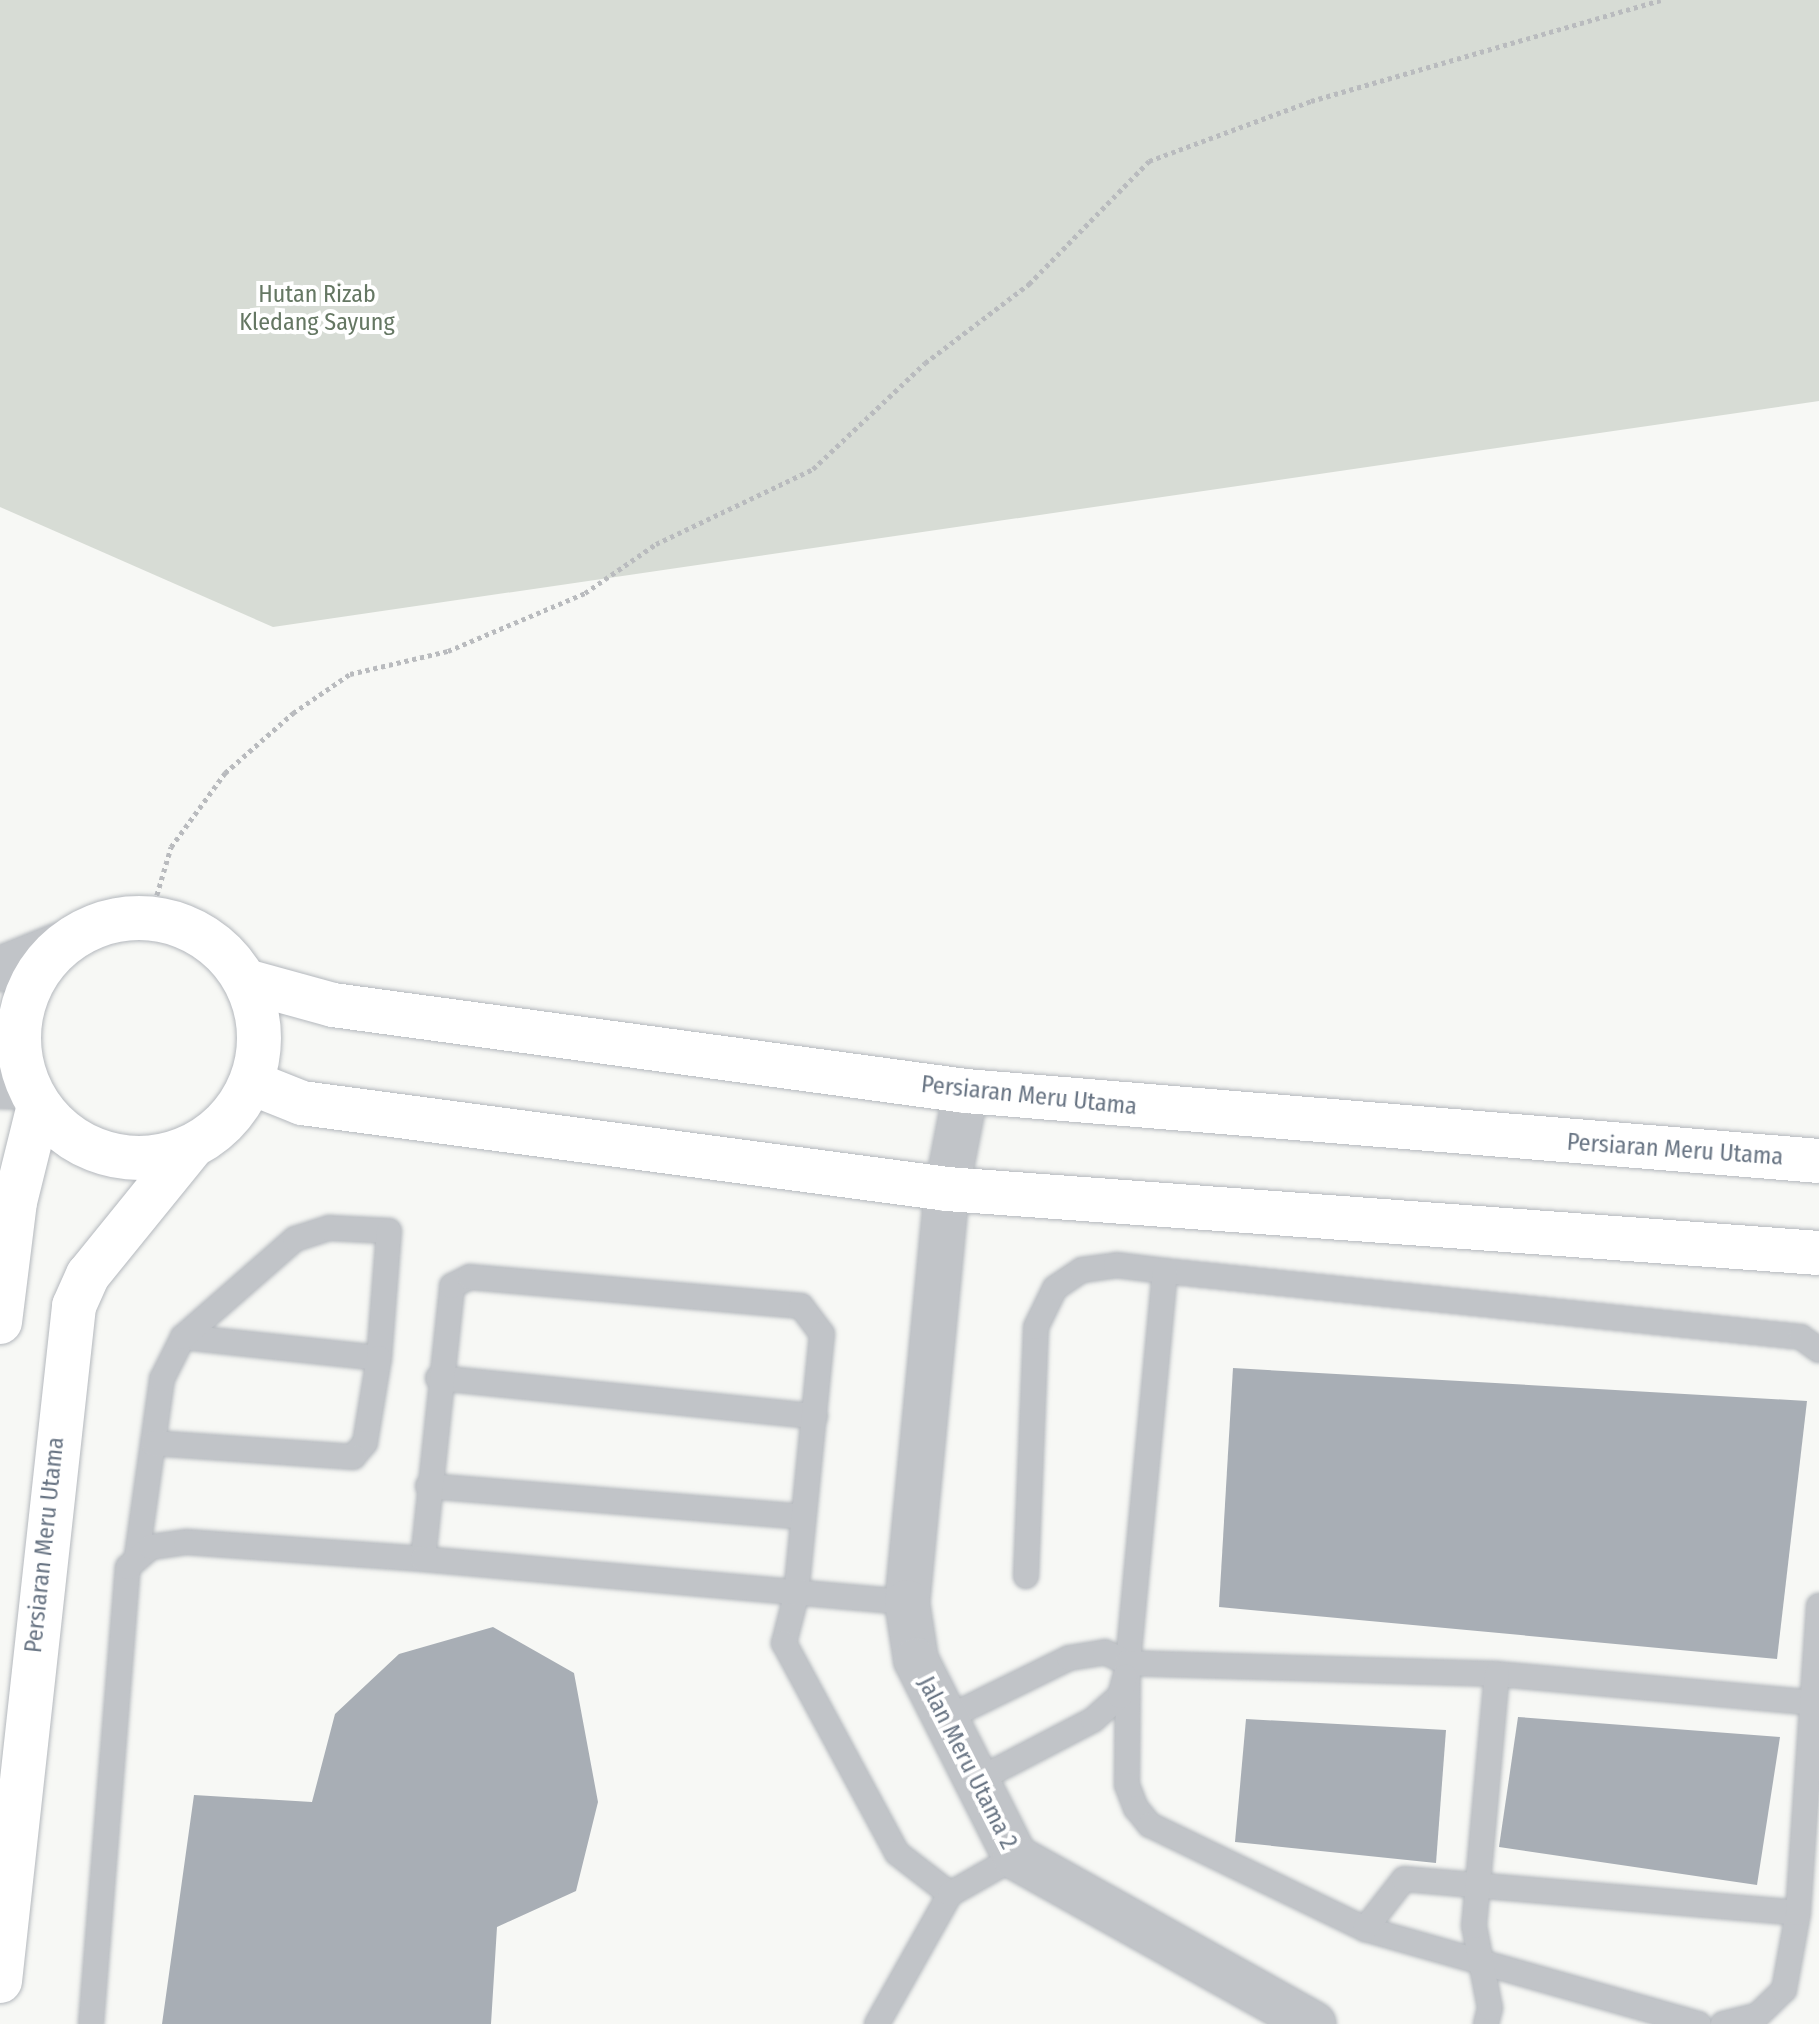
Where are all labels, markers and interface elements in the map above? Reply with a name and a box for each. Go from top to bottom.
park label: Hutan Rizab Kledang Sayung [239,281,395,337]
street label: Persiaran Meru Utama [920,1070,1138,1122]
street label: Persiaran Meru Utama [1566,1128,1784,1172]
street label: Persiaran Meru Utama [19,1436,71,1654]
street label: Jalan Meru Utama 2 [911,1672,1023,1854]

